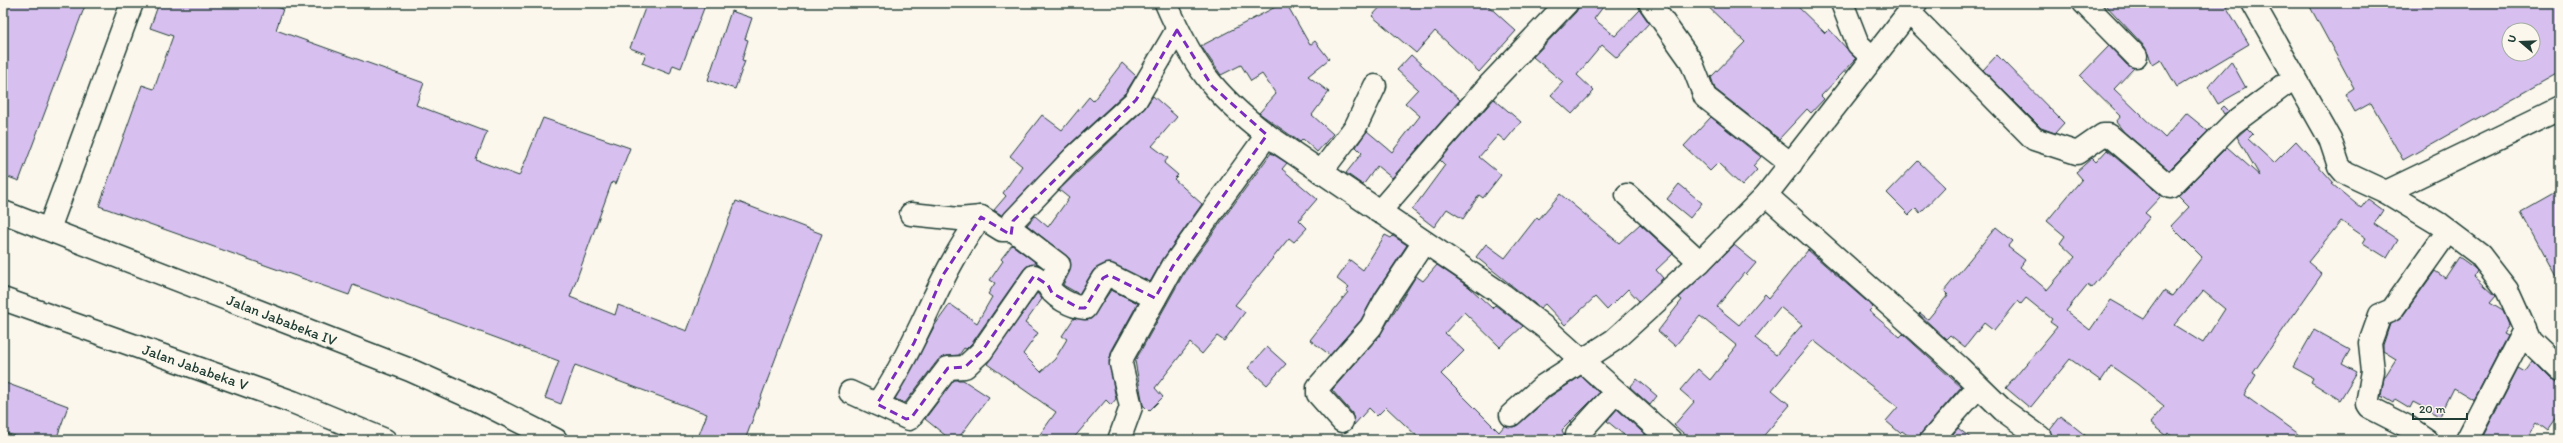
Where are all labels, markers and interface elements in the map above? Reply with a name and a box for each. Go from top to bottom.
north arrow [2501,22,2541,62]
text: U [2505,33,2519,44]
street label: Jalan Jababeka IV [224,291,339,350]
street label: Jalan Jababeka V [140,340,251,394]
scale bar [2413,395,2467,421]
text: 20 m [2419,402,2446,416]

